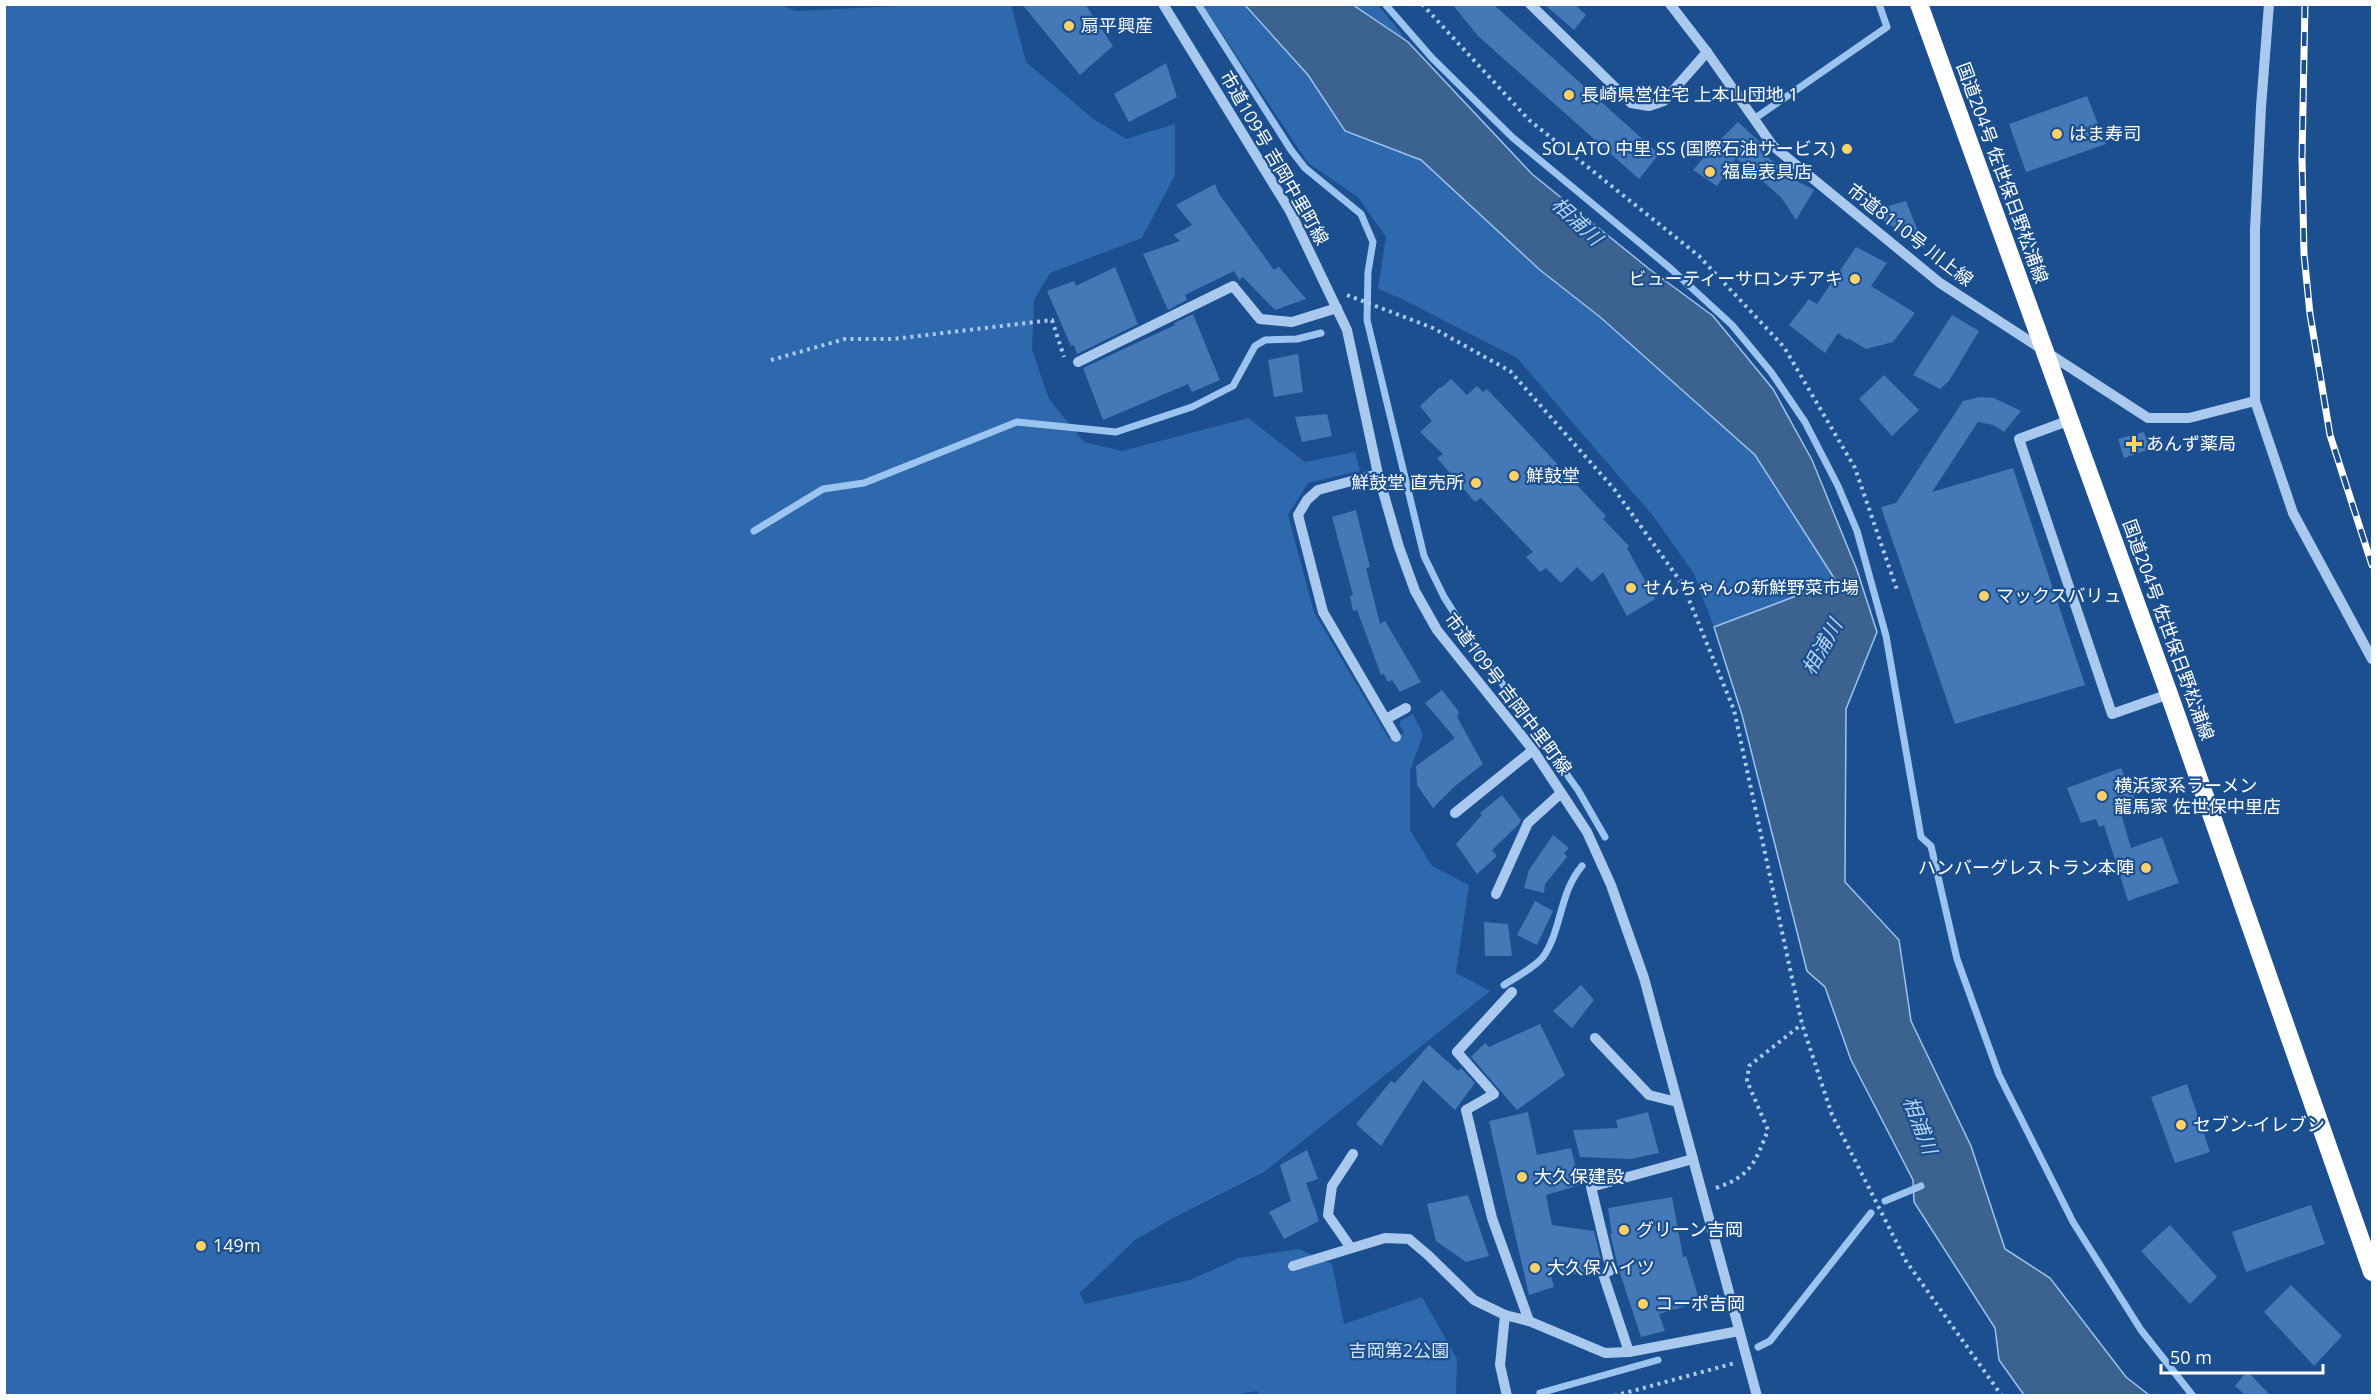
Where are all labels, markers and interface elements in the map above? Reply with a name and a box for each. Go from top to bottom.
place label: 扇平興産 [1081,13,1153,37]
marker: 扇平興産 [1062,19,1076,33]
street label: 国道204号 佐世保日野松浦線 [1952,59,2054,287]
street label: 市道109号 吉岡中里町線 [1215,66,1335,249]
place label: 長崎県営住宅 上本山団地 1 [1581,82,1799,106]
marker: 長崎県営住宅 上本山団地 1 [1562,88,1576,102]
place label: はま寿司 [2069,121,2141,145]
marker: はま寿司 [2050,127,2064,141]
place label: SOLATO 中里 SS (国際石油サービス) [1542,136,1835,160]
marker: SOLATO 中里 SS (国際石油サービス) [1840,142,1854,156]
place label: 福島表具店 [1722,159,1812,183]
marker: 福島表具店 [1703,165,1717,179]
street label: 市道8110号 川上線 [1843,177,1979,291]
water label: 相浦川 [1546,190,1610,252]
place label: ビューティーサロンチアキ [1628,266,1843,290]
marker: ビューティーサロンチアキ [1848,272,1862,286]
place label: あんず薬局 [2146,431,2236,455]
marker: あんず薬局 [2127,437,2141,451]
place label: 鮮鼓堂 [1526,463,1580,487]
marker: 鮮鼓堂 [1507,469,1521,483]
place label: 鮮鼓堂 直売所 [1351,470,1464,494]
marker: 鮮鼓堂 直売所 [1469,476,1483,490]
street label: 国道204号 佐世保日野松浦線 [2118,516,2220,744]
place label: せんちゃんの新鮮野菜市場 [1643,575,1859,599]
marker: せんちゃんの新鮮野菜市場 [1624,581,1638,595]
place label: マックスバリュ [1996,583,2121,607]
marker: マックスバリュ [1977,589,1991,603]
street label: 市道109号 吉岡中里町線 [1440,607,1578,780]
water label: 相浦川 [1795,612,1849,680]
place label: 横浜家系ラーメン 龍馬家 佐世保中里店 [2114,773,2281,818]
marker: 横浜家系ラーメン 龍馬家 佐世保中里店 [2095,789,2109,803]
place label: ハンバーグレストラン本陣 [1918,855,2134,879]
marker: ハンバーグレストラン本陣 [2139,861,2153,875]
water label: 相浦川 [1897,1092,1945,1160]
place label: セブン-イレブン [2193,1112,2325,1136]
marker: セブン-イレブン [2174,1118,2188,1132]
place label: 大久保建設 [1534,1164,1624,1188]
marker: 大久保建設 [1515,1170,1529,1184]
place label: グリーン吉岡 [1636,1217,1743,1241]
marker: グリーン吉岡 [1617,1223,1631,1237]
place label: 149m [213,1233,261,1257]
marker: 149m [194,1239,208,1253]
place label: 大久保ハイツ [1547,1255,1655,1279]
marker: 大久保ハイツ [1528,1261,1542,1275]
place label: コーポ吉岡 [1655,1291,1745,1315]
marker: コーポ吉岡 [1636,1297,1650,1311]
scale bar [2161,1337,2323,1375]
park label: 吉岡第2公園 [1349,1338,1449,1362]
text: 50 m [2170,1345,2212,1369]

